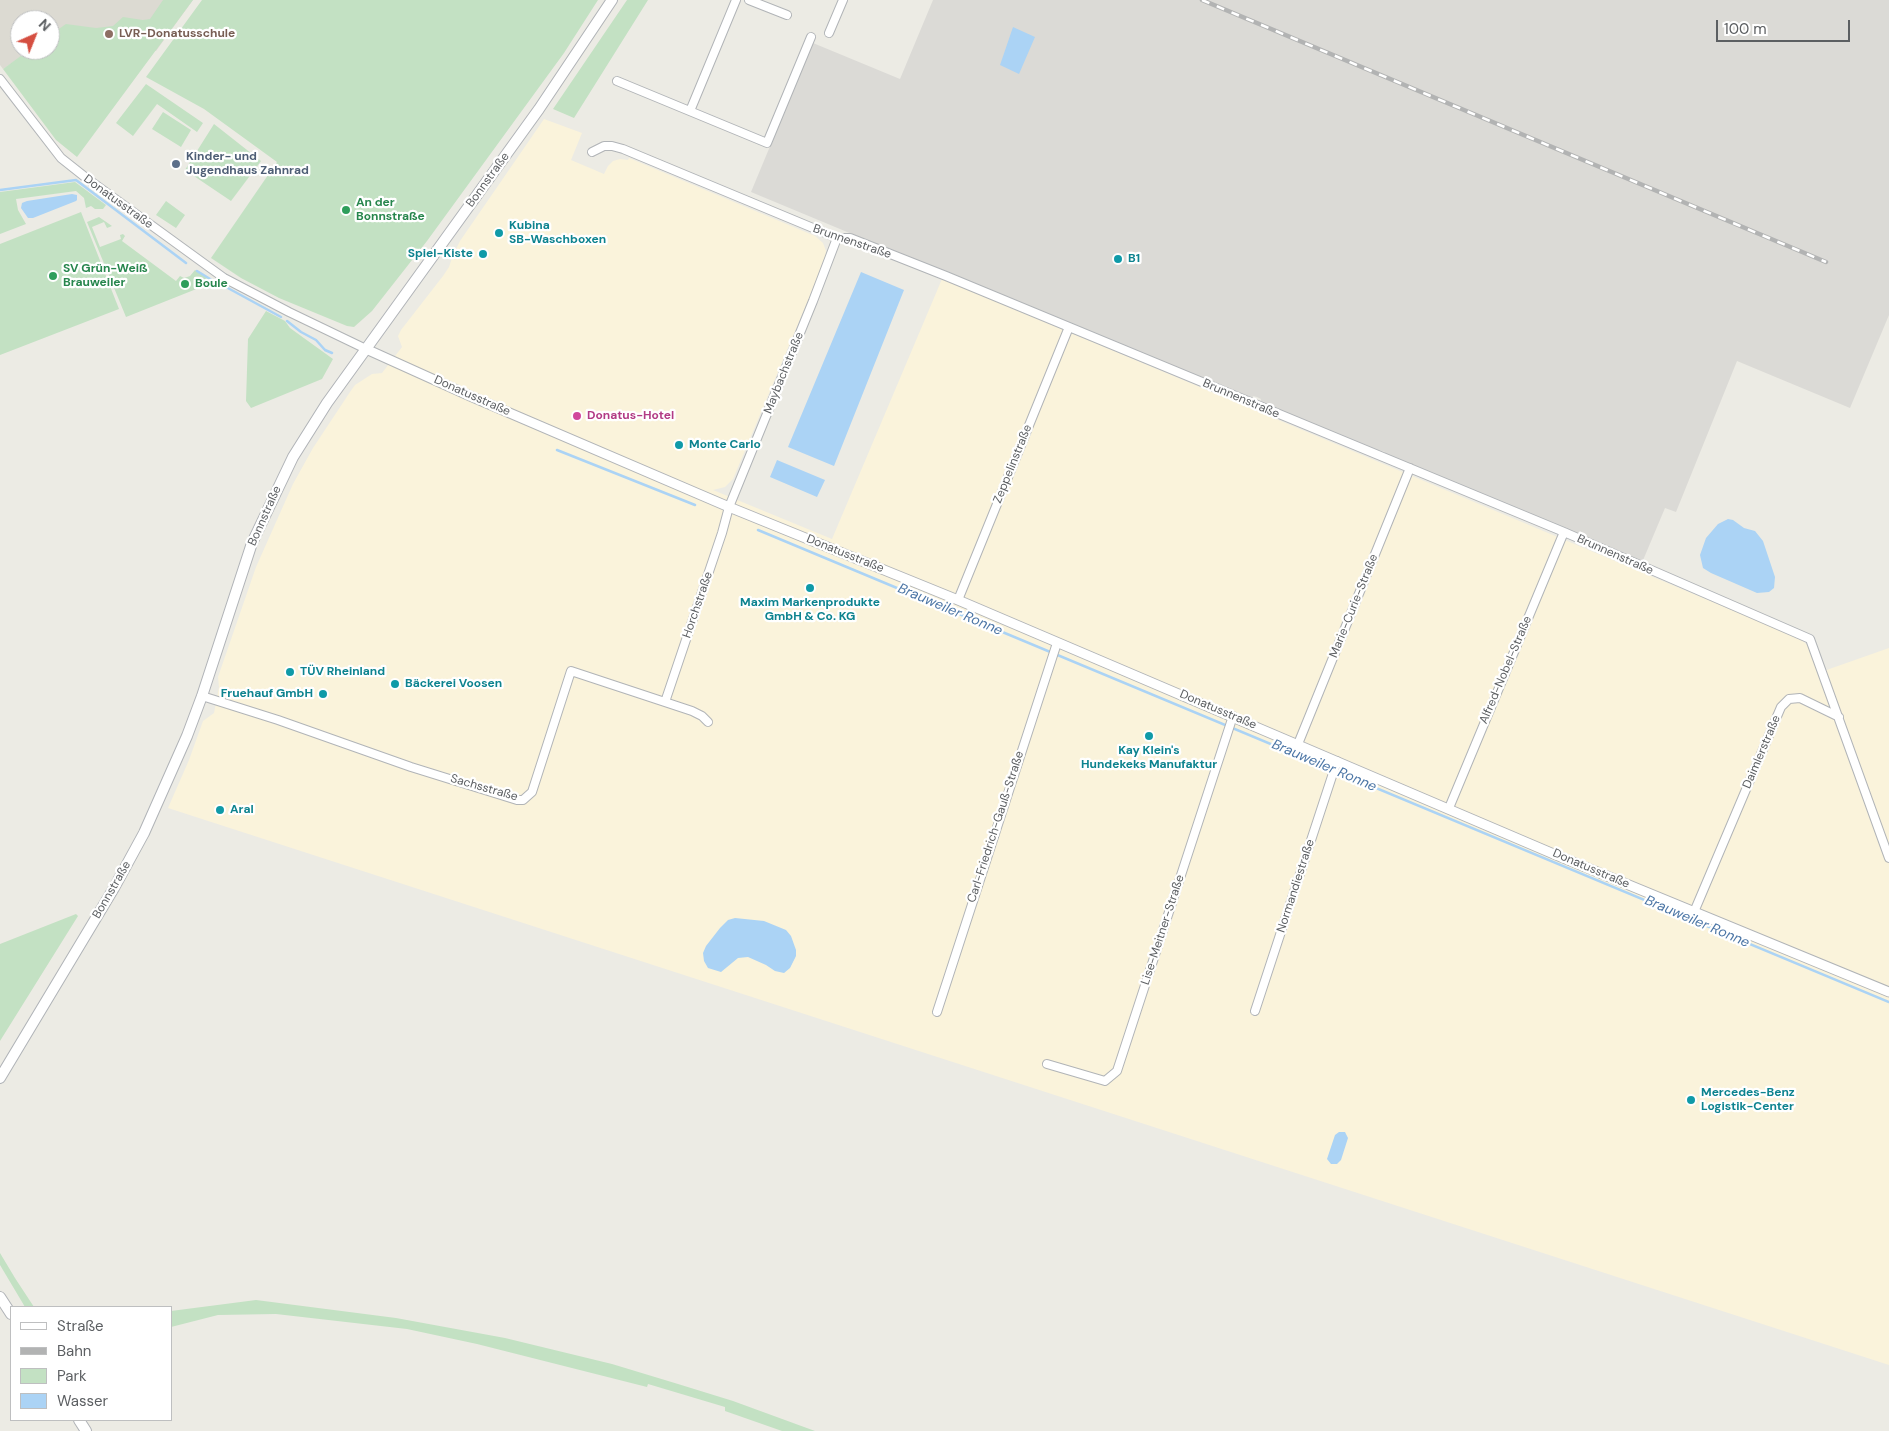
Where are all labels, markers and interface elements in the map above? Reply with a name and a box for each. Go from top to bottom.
north arrow [10,10,60,60]
scale bar [1719,10,1853,42]
text: N [35,15,55,35]
text: 100 m [1724,19,1767,39]
place label: LVR-Donatusschule [119,27,235,41]
marker: LVR-Donatusschule [103,28,115,40]
place label: Kinder- und Jugendhaus Zahnrad [186,150,309,178]
street label: Bonnstraße [463,150,513,210]
marker: Kinder- und Jugendhaus Zahnrad [170,158,182,170]
street label: Donatusstraße [81,172,155,232]
place label: An der Bonnstraße [356,196,425,224]
marker: An der Bonnstraße [340,204,352,216]
place label: Kubina SB-Waschboxen [509,219,606,247]
street label: Brunnenstraße [811,222,893,262]
marker: Kubina SB-Waschboxen [493,227,505,239]
place label: Spiel-Kiste [408,247,473,261]
marker: Spiel-Kiste [477,248,489,260]
place label: B1 [1128,252,1140,266]
marker: B1 [1112,253,1124,265]
place label: SV Grün-Weiß Brauweiler [63,262,147,290]
marker: SV Grün-Weiß Brauweiler [47,270,59,282]
place label: Boule [195,277,228,291]
marker: Boule [179,278,191,290]
street label: Maybachstraße [761,330,807,416]
street label: Donatusstraße [432,373,512,419]
street label: Brunnenstraße [1200,376,1282,422]
place label: Donatus-Hotel [587,409,674,423]
marker: Donatus-Hotel [571,410,583,422]
street label: Zeppelinstraße [991,423,1035,505]
place label: Monte Carlo [689,438,761,452]
marker: Monte Carlo [673,439,685,451]
street label: Bonnstraße [245,484,285,548]
street label: Donatusstraße [804,532,886,576]
street label: Brunnenstraße [1575,532,1655,578]
street label: Marie-Curie-Straße [1327,552,1381,660]
street label: Horchstraße [680,570,716,640]
water label: Brauweiler Ronne [895,580,1005,640]
marker: Maxim Markenprodukte GmbH & Co. KG [804,582,816,594]
place label: Maxim Markenprodukte GmbH & Co. KG [740,596,880,624]
street label: Alfred-Nobel-Straße [1477,614,1535,726]
place label: TÜV Rheinland [300,665,385,679]
marker: TÜV Rheinland [284,666,296,678]
place label: Bäckerei Voosen [405,677,502,691]
marker: Bäckerei Voosen [389,678,401,690]
place label: Fruehauf GmbH [221,687,313,701]
street label: Donatusstraße [1177,687,1259,733]
marker: Fruehauf GmbH [317,688,329,700]
street label: Daimlerstraße [1740,713,1784,791]
marker: Kay Klein's Hundekeks Manufaktur [1143,730,1155,742]
water label: Brauweiler Ronne [1269,736,1379,796]
place label: Kay Klein's Hundekeks Manufaktur [1081,744,1217,772]
street label: Carl-Friedrich-Gauß-Straße [965,749,1027,905]
street label: Sachsstraße [449,772,519,804]
place label: Aral [230,803,254,817]
marker: Aral [214,804,226,816]
street label: Normandiestraße [1274,838,1318,934]
street label: Donatusstraße [1550,846,1632,892]
street label: Bonnstraße [90,859,134,921]
street label: Lise-Meitner-Straße [1138,873,1188,987]
water label: Brauweiler Ronne [1642,892,1752,952]
place label: Mercedes-Benz Logistik-Center [1701,1086,1795,1114]
marker: Mercedes-Benz Logistik-Center [1685,1094,1697,1106]
legend [10,1306,172,1421]
text: Straße [57,1316,104,1336]
text: Bahn [57,1341,91,1361]
text: Park [57,1366,87,1386]
text: Wasser [57,1391,108,1411]

